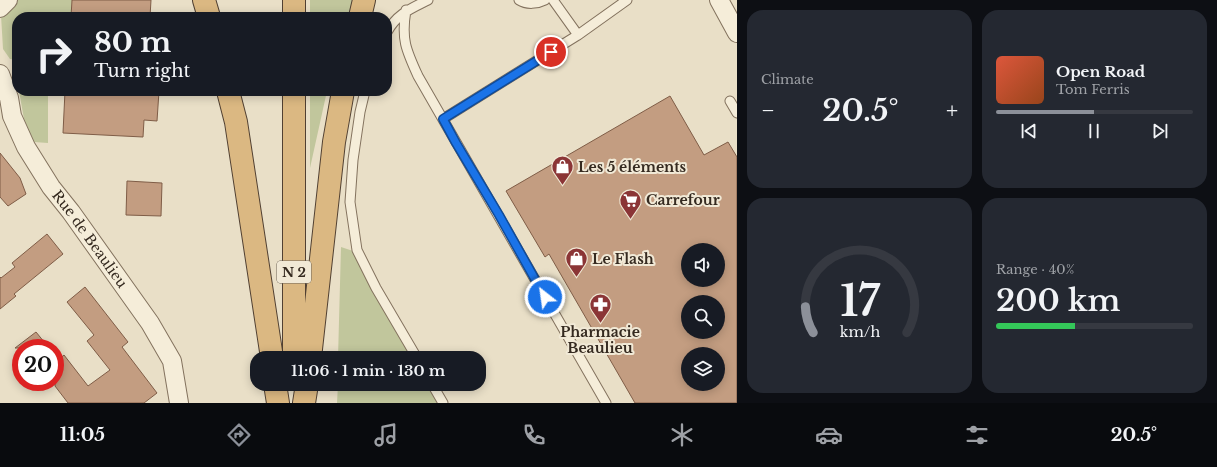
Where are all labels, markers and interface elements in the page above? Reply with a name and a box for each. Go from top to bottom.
text: 80 m [94,25,171,60]
icon: right [28,28,80,80]
pin [534,35,568,69]
icon: arrive [540,41,562,63]
text: Turn right [94,60,190,82]
text: Open Road [1056,62,1145,81]
text: Climate [761,71,814,88]
text: Tom Ferris [1056,81,1130,98]
text: 20.5° [822,92,899,129]
text: − [761,97,775,124]
text: + [946,97,958,124]
icon: previous [1018,120,1040,142]
icon: pause [1083,120,1105,142]
icon: next [1149,120,1171,142]
shop icon: Les 5 éléments [550,154,576,187]
place label: Les 5 éléments [578,158,687,176]
street label: Rue de Beaulieu [48,187,132,292]
supermarket icon: Carrefour [617,187,643,220]
place label: Carrefour [646,191,720,209]
map controls [681,243,725,391]
button: sound [681,243,725,287]
shop icon: Le Flash [563,246,589,279]
place label: Le Flash [592,250,654,268]
road number: N 2 [277,261,311,283]
text: Range · 40% [996,261,1074,278]
position arrow [524,276,566,318]
text: 17 [840,276,880,327]
text: 200 km [996,282,1120,319]
pharmacy icon: Pharmacie Beaulieu [587,291,613,324]
button: search [681,295,725,339]
place label: Pharmacie Beaulieu [560,323,640,357]
text: km/h [839,323,880,341]
speed limit sign: 20 [12,339,64,391]
button: layers [681,347,725,391]
text: 11:06 · 1 min · 130 m [291,361,445,380]
icon: directions [225,421,253,449]
icon: music [372,421,400,449]
icon: phone [520,421,548,449]
icon: climate [668,421,696,449]
icon: car [815,421,843,449]
icon: filters [963,421,991,449]
text: 11:05 [60,424,105,446]
text: 20.5° [1111,424,1157,446]

